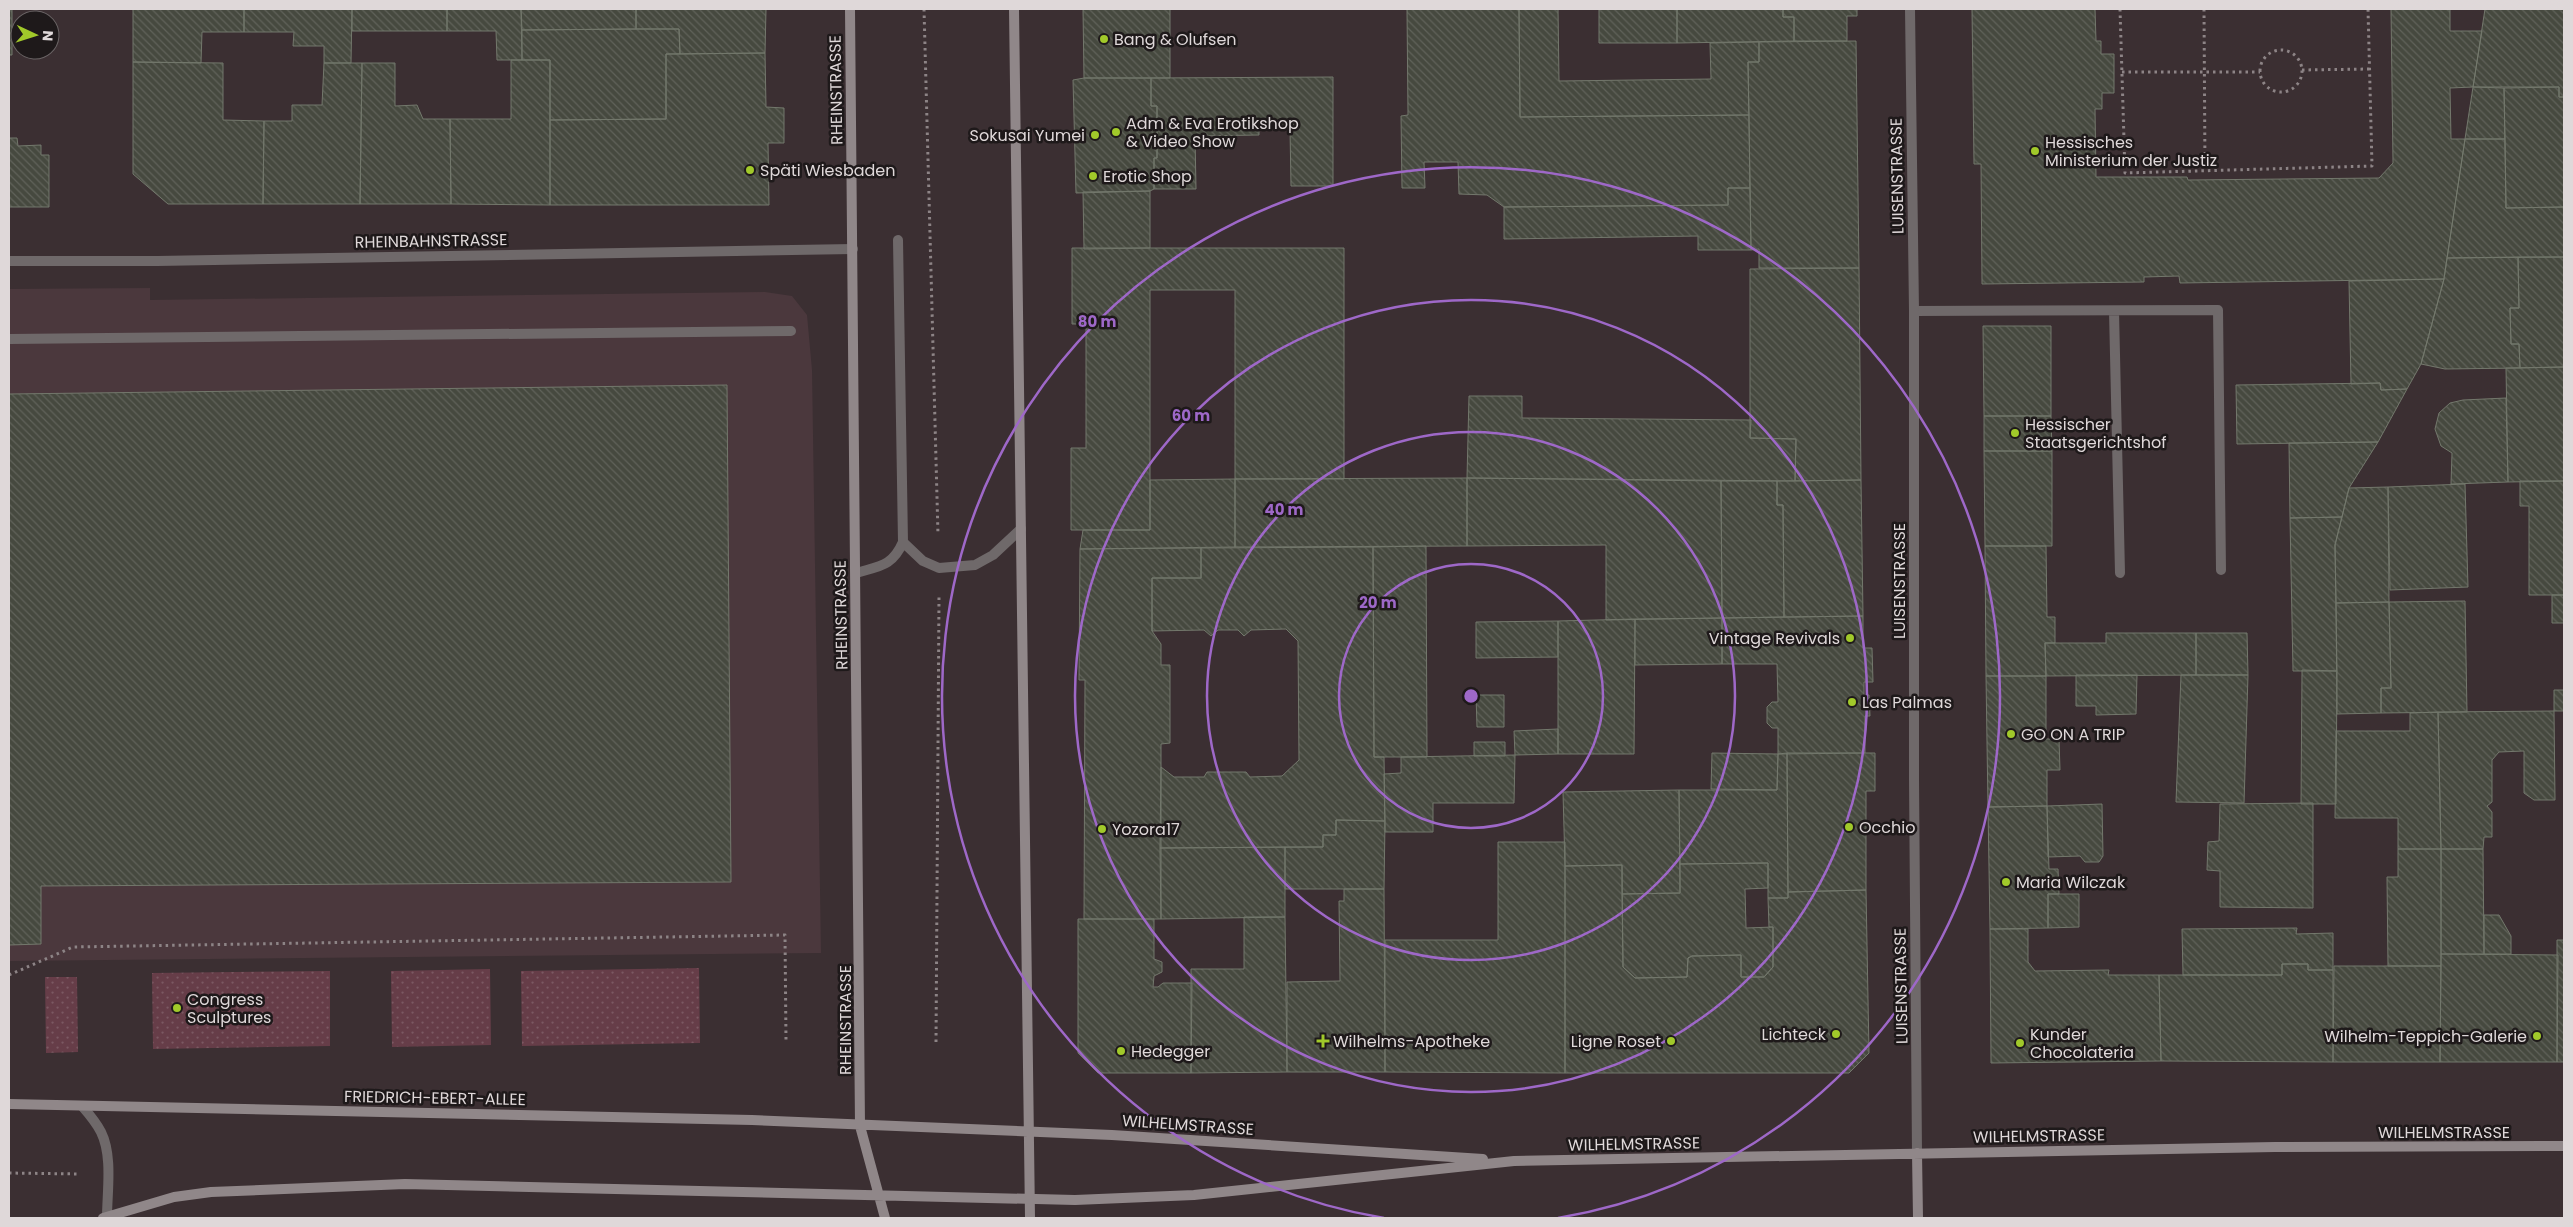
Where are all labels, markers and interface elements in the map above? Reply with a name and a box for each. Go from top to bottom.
north arrow [10,10,60,60]
place label: Bang & Olufsen [1114,28,1237,51]
text: N [38,30,58,42]
marker: Bang & Olufsen [1098,33,1110,45]
street label: RHEINSTRASSE [824,35,848,145]
place label: Adm & Eva Erotikshop & Video Show [1126,112,1299,153]
street label: LUISENSTRASSE [1884,118,1910,234]
place label: Sokusai Yumei [970,124,1085,147]
marker: Adm & Eva Erotikshop & Video Show [1110,126,1122,138]
marker: Sokusai Yumei [1089,129,1101,141]
place label: Hessisches Ministerium der Justiz [2045,131,2217,172]
marker: Hessisches Ministerium der Justiz [2029,145,2041,157]
place label: Späti Wiesbaden [760,159,896,182]
marker: Späti Wiesbaden [744,164,756,176]
place label: Erotic Shop [1103,165,1192,188]
marker: Erotic Shop [1087,170,1099,182]
street label: RHEINBAHNSTRASSE [354,228,508,254]
text: 80 m [1078,311,1116,332]
text: 60 m [1172,405,1210,426]
place label: Hessischer Staatsgerichtshof [2025,413,2167,454]
marker: Hessischer Staatsgerichtshof [2009,427,2021,439]
text: 40 m [1264,499,1304,520]
street label: LUISENSTRASSE [1888,523,1911,639]
street label: RHEINSTRASSE [829,560,853,670]
text: 20 m [1359,592,1397,613]
place label: Vintage Revivals [1709,627,1840,650]
marker: Vintage Revivals [1844,632,1856,644]
centre of rings [1462,687,1480,705]
place label: Las Palmas [1862,691,1952,714]
marker: Las Palmas [1846,696,1858,708]
place label: GO ON A TRIP [2021,723,2125,746]
marker: GO ON A TRIP [2005,728,2017,740]
place label: Occhio [1859,816,1915,839]
place label: Yozora17 [1112,818,1180,841]
marker: Occhio [1843,821,1855,833]
marker: Yozora17 [1096,823,1108,835]
place label: Maria Wilczak [2016,871,2126,894]
marker: Maria Wilczak [2000,876,2012,888]
street label: LUISENSTRASSE [1888,928,1914,1044]
street label: RHEINSTRASSE [834,965,857,1075]
place label: Congress Sculptures [187,988,271,1029]
marker: Congress Sculptures [171,1002,183,1014]
place label: Lichteck [1762,1023,1827,1046]
place label: Kunder Chocolateria [2030,1023,2134,1064]
place label: Wilhelm-Teppich-Galerie [2324,1025,2527,1048]
marker: Lichteck [1830,1028,1842,1040]
place label: Wilhelms-Apotheke [1333,1030,1490,1053]
place label: Ligne Roset [1571,1030,1661,1053]
marker: Wilhelm-Teppich-Galerie [2531,1030,2543,1042]
marker: Wilhelms-Apotheke [1317,1035,1329,1047]
marker: Ligne Roset [1665,1035,1677,1047]
marker: Kunder Chocolateria [2014,1037,2026,1049]
place label: Hedegger [1131,1040,1210,1063]
marker: Hedegger [1115,1045,1127,1057]
street label: FRIEDRICH-EBERT-ALLEE [344,1085,526,1111]
street label: WILHELMSTRASSE [1121,1109,1255,1141]
street label: WILHELMSTRASSE [2378,1121,2510,1144]
street label: WILHELMSTRASSE [1973,1123,2105,1149]
street label: WILHELMSTRASSE [1568,1131,1700,1157]

